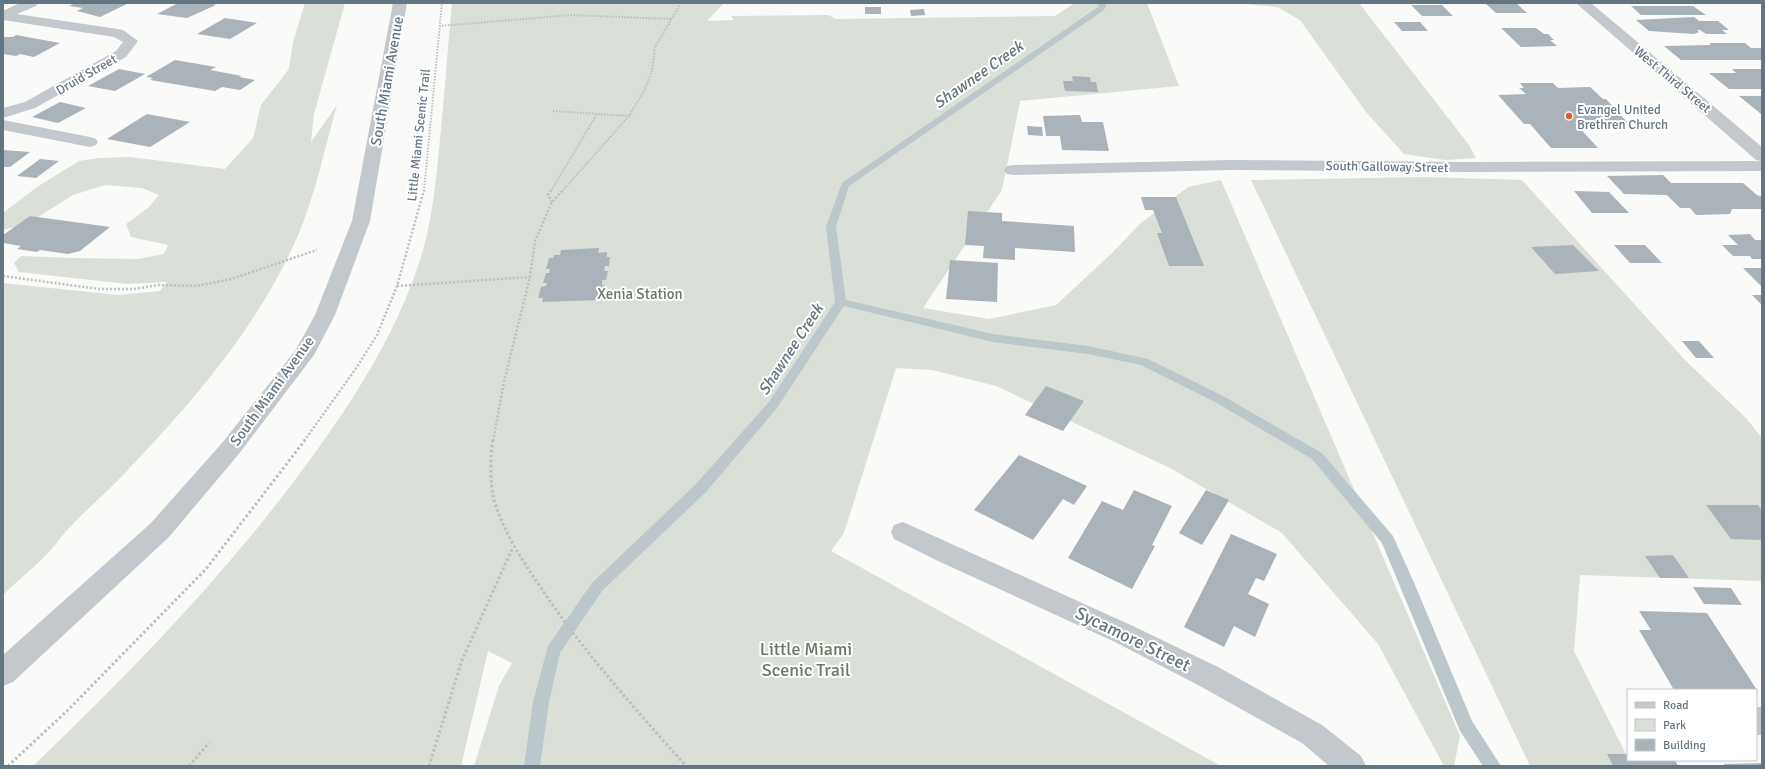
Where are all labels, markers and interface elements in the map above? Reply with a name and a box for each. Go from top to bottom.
street label: South Miami Avenue [367,15,407,147]
water label: Shawnee Creek [930,35,1029,113]
street label: West Third Street [1631,43,1714,117]
street label: Druid Street [53,51,120,99]
street label: Little Miami Scenic Trail [404,68,434,202]
place label: Evangel United Brethren Church [1577,102,1668,133]
marker: Evangel United Brethren Church [1564,111,1574,121]
street label: South Galloway Street [1325,158,1449,176]
park label: Xenia Station [597,285,683,303]
water label: Shawnee Creek [754,299,829,399]
street label: South Miami Avenue [226,333,318,449]
street label: Sycamore Street [1072,602,1194,676]
park label: Little Miami Scenic Trail [760,638,852,681]
legend [1627,689,1757,761]
text: Road [1663,698,1689,713]
text: Park [1663,718,1686,733]
text: Building [1663,738,1706,753]

